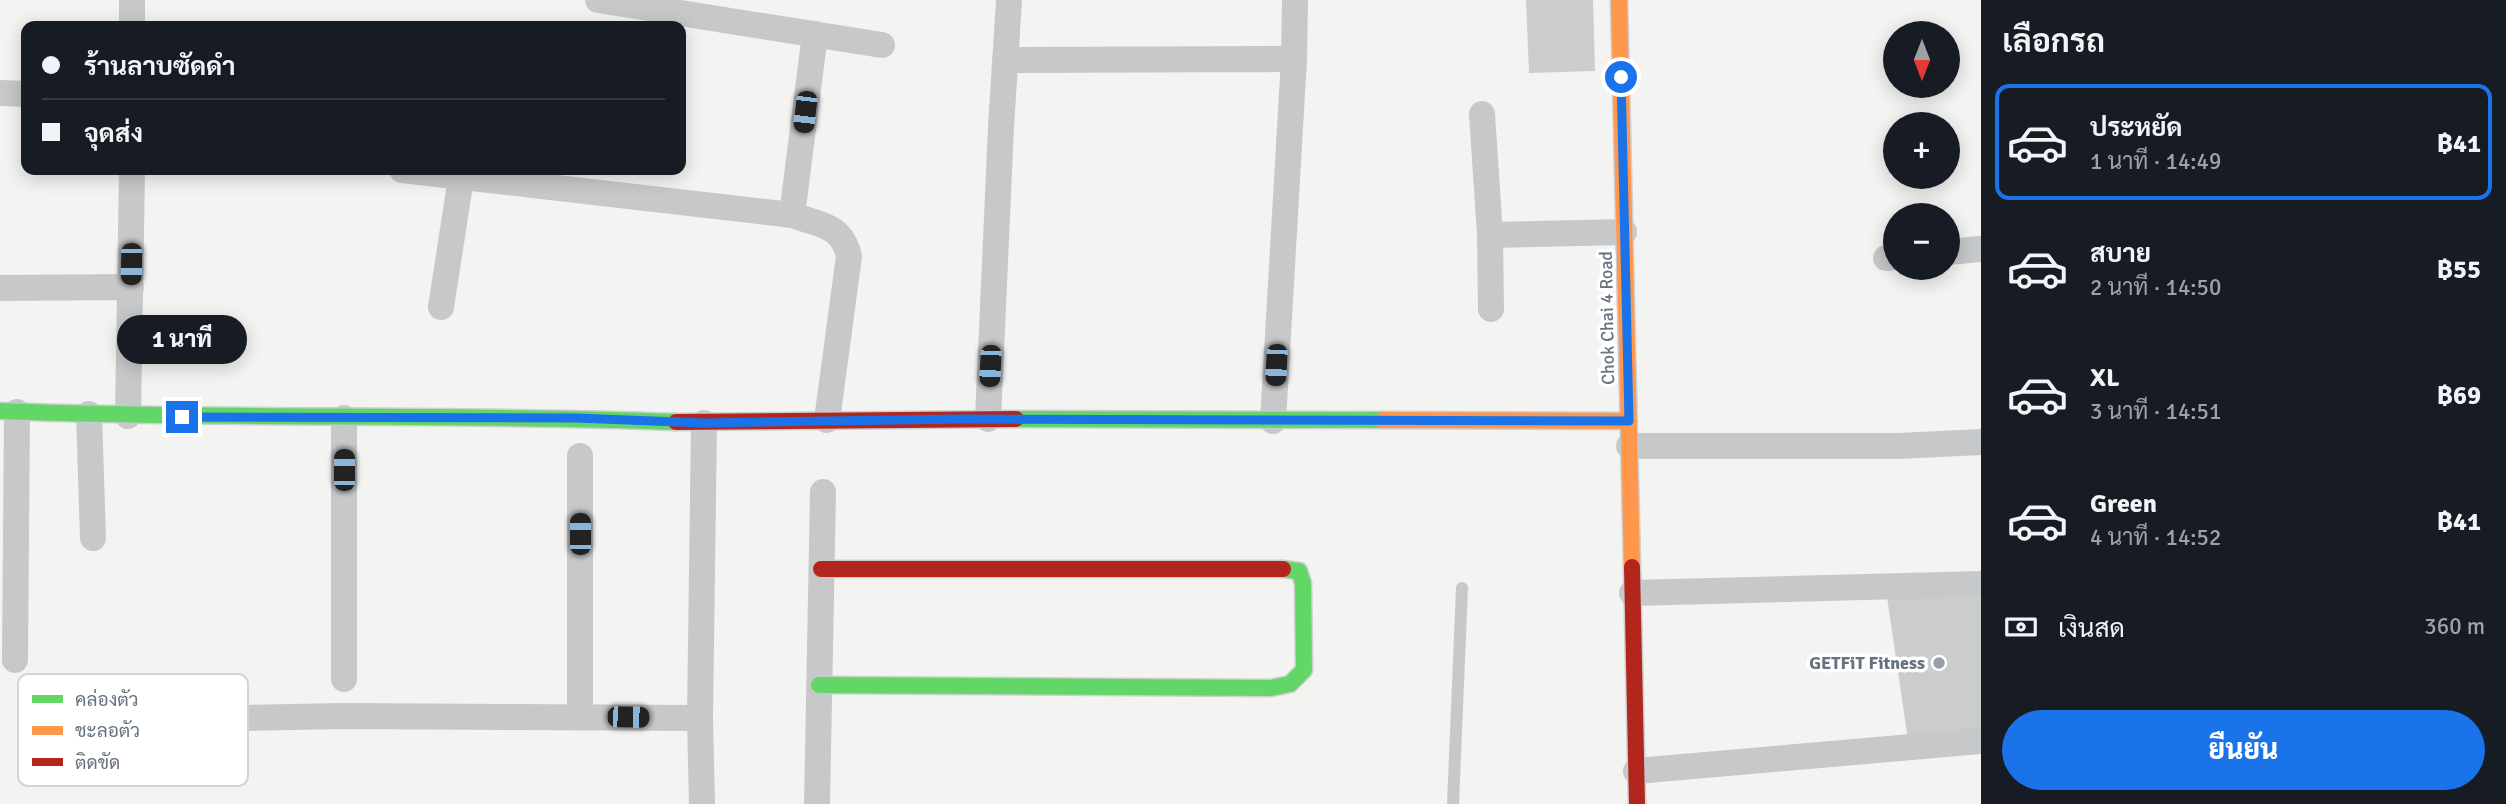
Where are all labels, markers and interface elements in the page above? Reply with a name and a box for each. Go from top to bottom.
north arrow [1883,21,1960,98]
map controls [1883,21,1960,280]
text: เลือกรถ [2002,22,2105,61]
text: ร้านลาบซัดดำ [84,51,235,83]
route start [1605,61,1637,93]
car [793,90,818,134]
icon: car [2006,111,2069,174]
button: + [1883,112,1960,189]
text: ประหยัด [2090,112,2183,144]
text: จุดส่ง [84,118,143,150]
text: ฿41 [2437,128,2481,160]
text: 1 นาที · 14:49 [2090,147,2221,176]
button: − [1883,203,1960,280]
icon: car [2006,237,2069,300]
text: สบาย [2090,238,2151,270]
car [121,243,142,285]
street label: Chok Chai 4 Road [1595,251,1619,385]
text: ฿55 [2437,254,2481,286]
text: 2 นาที · 14:50 [2090,273,2221,302]
callout: 1 นาที [117,316,247,364]
text: 1 นาที [152,325,212,354]
car [1265,343,1288,387]
car [979,344,1002,388]
text: XL [2090,362,2120,394]
icon: car [2006,363,2069,426]
text: ฿69 [2437,380,2481,412]
text: 3 นาที · 14:51 [2090,397,2221,426]
route end [166,401,198,433]
car [334,449,355,491]
text: Green [2090,488,2157,520]
icon: car [2006,489,2069,552]
text: ฿41 [2437,506,2481,538]
car [570,513,591,555]
text: 4 นาที · 14:52 [2090,523,2221,552]
icon: cash [2002,608,2040,646]
text: 360 m [2424,612,2485,641]
text: เงินสด [2058,613,2125,645]
place label: GETFiT Fitness [1809,652,1925,674]
marker: GETFiT Fitness [1931,655,1947,671]
legend [18,674,248,786]
text: คล่องตัว [75,688,139,712]
car [607,706,650,728]
button: ยืนยัน [2002,710,2485,790]
text: ชะลอตัว [75,719,140,743]
text: ติดขัด [75,751,120,775]

